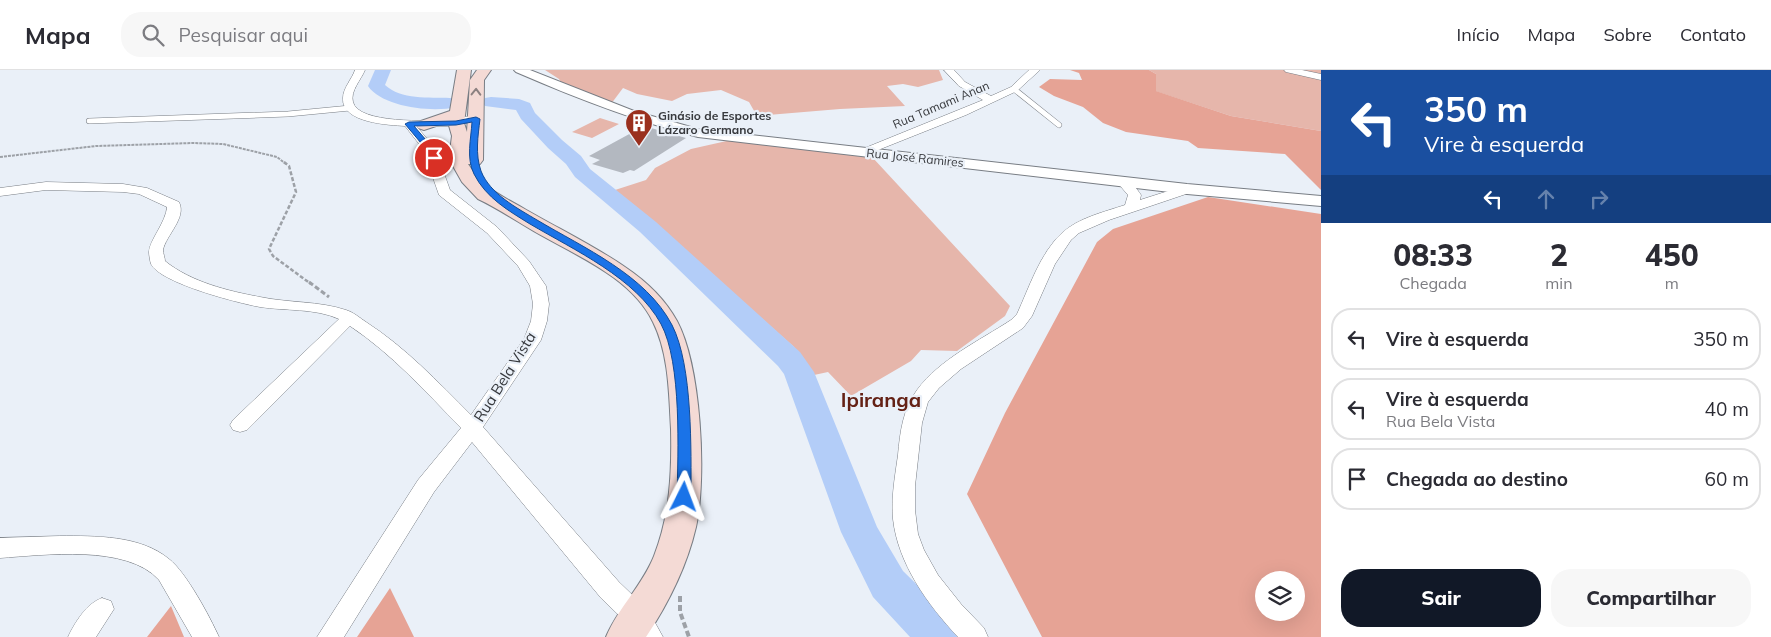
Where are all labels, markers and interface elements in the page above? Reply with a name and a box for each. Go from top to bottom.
search box [121,12,471,57]
text: Mapa [25,20,91,50]
icon: search [139,21,167,49]
text: Pesquisar aqui [179,23,308,47]
text: Início [1457,23,1500,46]
text: Mapa [1528,23,1575,46]
text: Sobre [1603,23,1652,46]
text: Contato [1680,23,1746,46]
street label: Rua Tamami Anan [890,77,991,132]
text: 350 m [1424,87,1528,131]
one-way arrow [471,88,481,96]
icon: left [1341,90,1406,155]
building icon: Ginásio de Esportes Lázaro Germano [624,108,654,147]
place label: Ginásio de Esportes Lázaro Germano [658,108,771,137]
text: Vire à esquerda [1424,130,1584,158]
pin [413,137,455,179]
icon: arrive [420,144,448,172]
street label: Rua José Ramires [866,145,964,170]
icon: left [1479,185,1507,213]
icon: ahead [1532,185,1560,213]
icon: right [1585,185,1613,213]
text: 08:33 [1393,236,1473,274]
text: 2 [1550,236,1568,274]
text: 450 [1645,236,1699,274]
text: Chegada [1399,273,1467,293]
text: min [1545,273,1573,293]
text: m [1665,273,1679,293]
icon: left [1343,325,1371,353]
text: Vire à esquerda [1386,327,1529,351]
text: 350 m [1693,327,1749,351]
street label: Rua Bela Vista [469,328,540,425]
district label: Ipiranga [841,387,921,412]
text: Vire à esquerda [1386,387,1529,411]
icon: left [1343,395,1371,423]
text: 40 m [1705,397,1749,421]
text: Rua Bela Vista [1386,411,1495,431]
icon: arrive [1343,465,1371,493]
text: Chegada ao destino [1386,467,1568,491]
text: 60 m [1705,467,1749,491]
position arrow [657,470,709,522]
button: Sair [1341,569,1541,627]
button: Compartilhar [1551,569,1751,627]
map controls [1255,571,1305,621]
button: layers [1255,571,1305,621]

